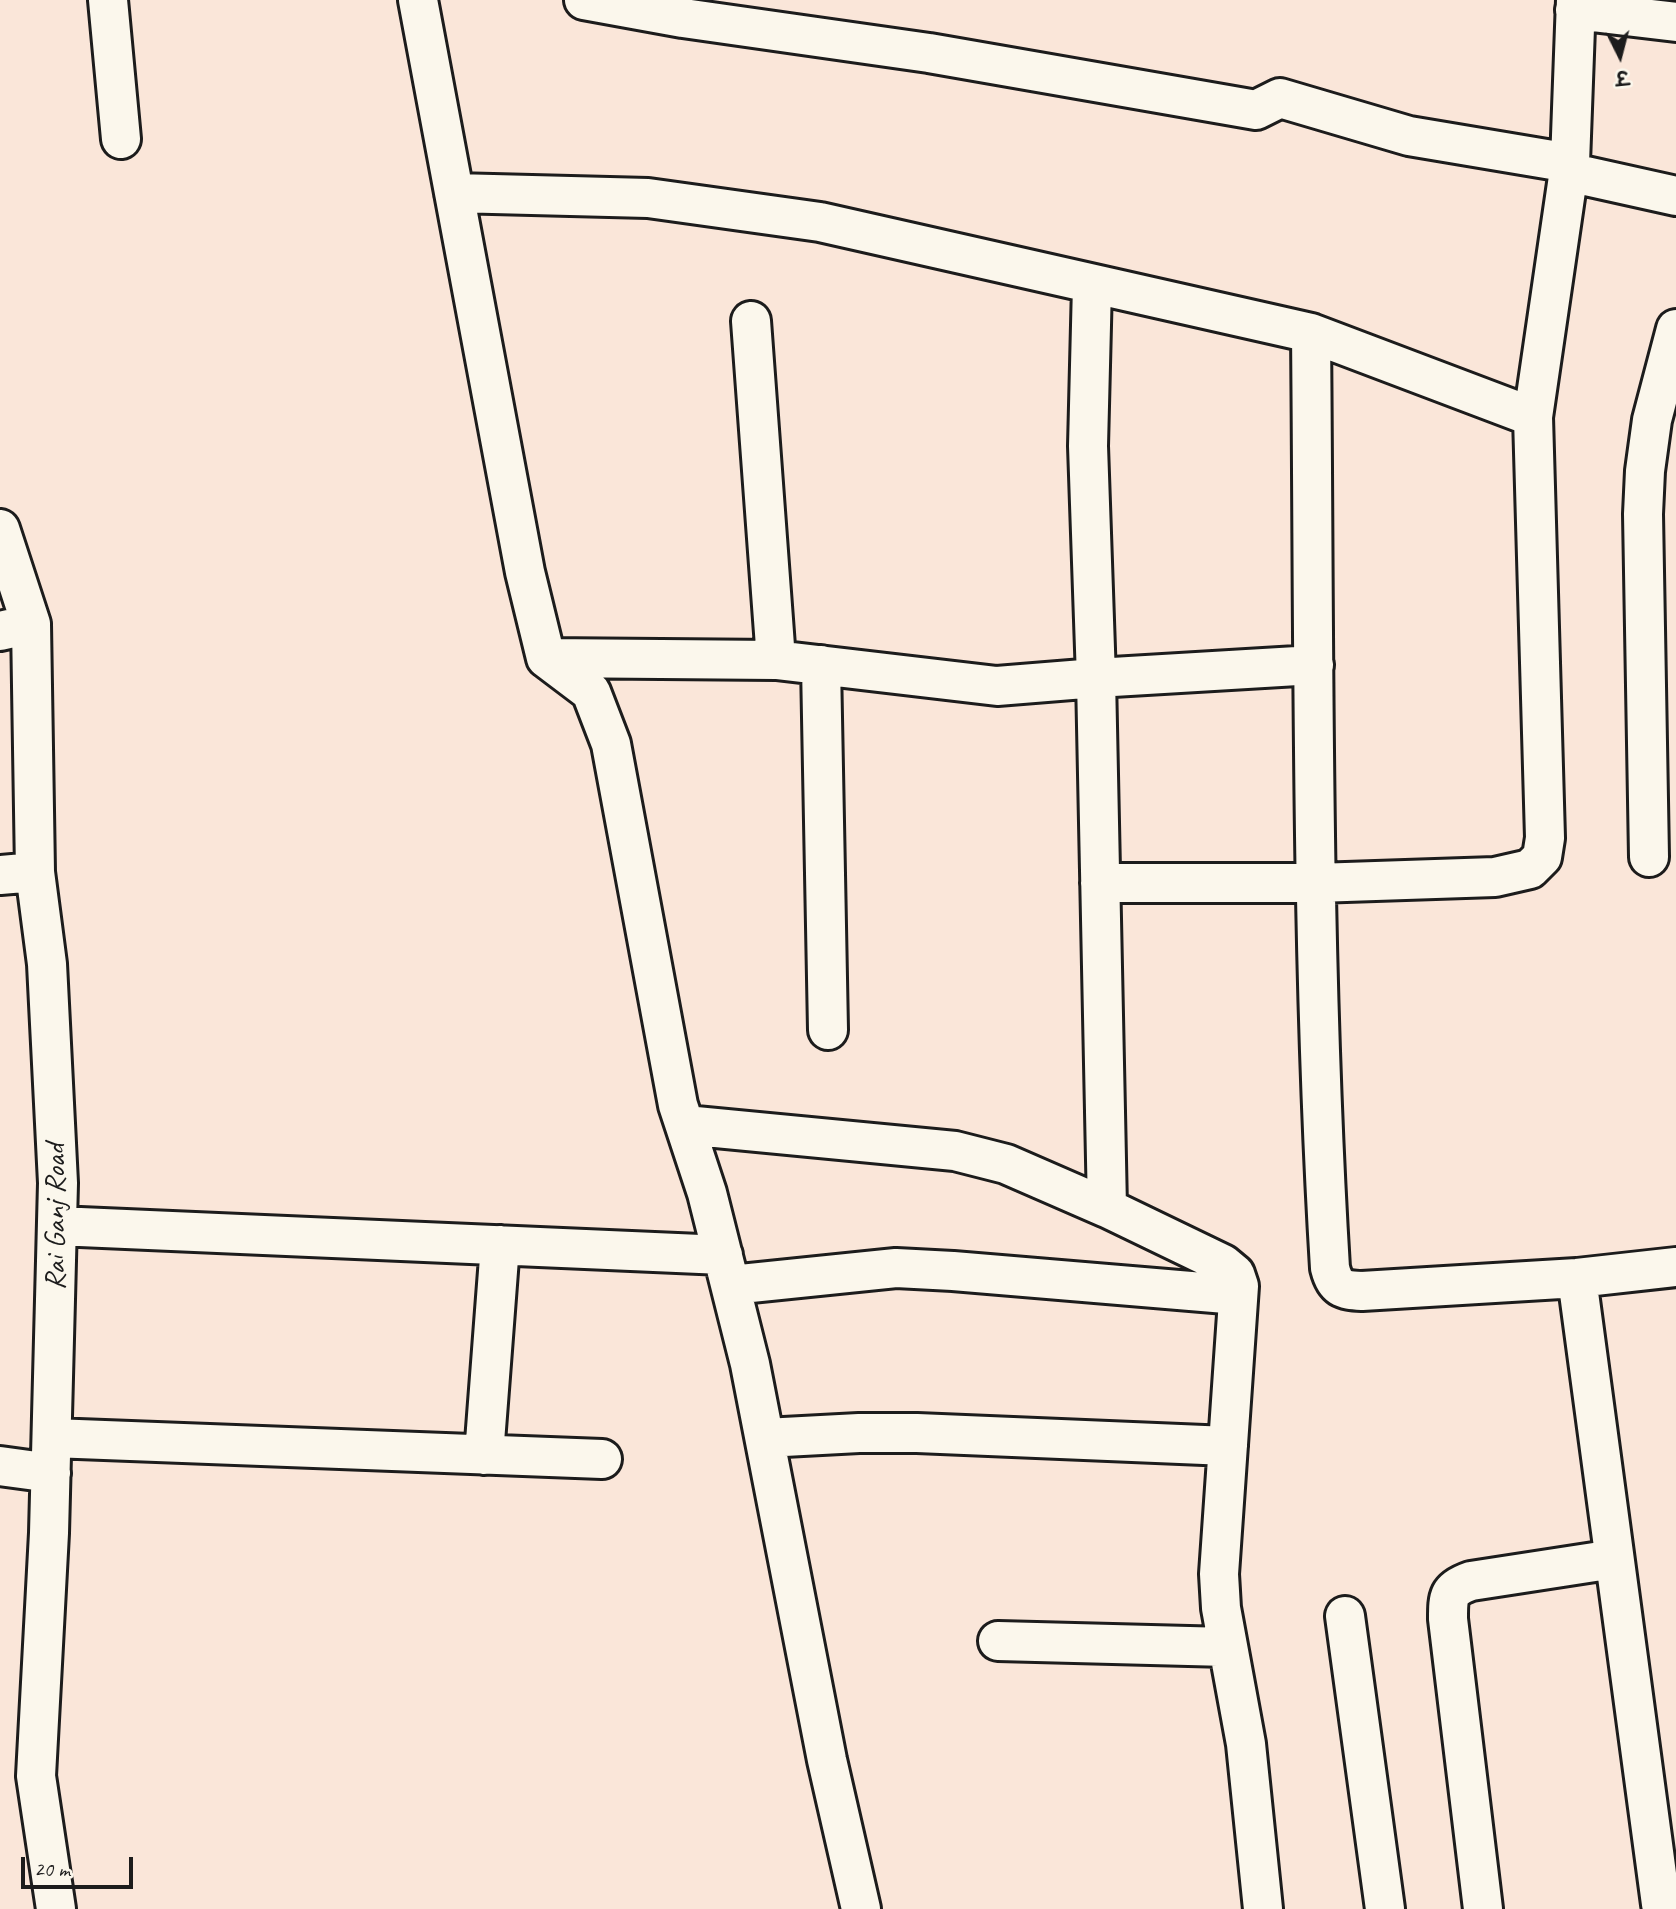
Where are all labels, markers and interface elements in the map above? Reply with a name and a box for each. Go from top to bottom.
north arrow [1585,21,1655,91]
text: उ [1615,64,1630,89]
street label: Rai Ganj Road [38,1144,74,1290]
scale bar [24,1842,136,1886]
text: 20 m [34,1856,70,1882]

